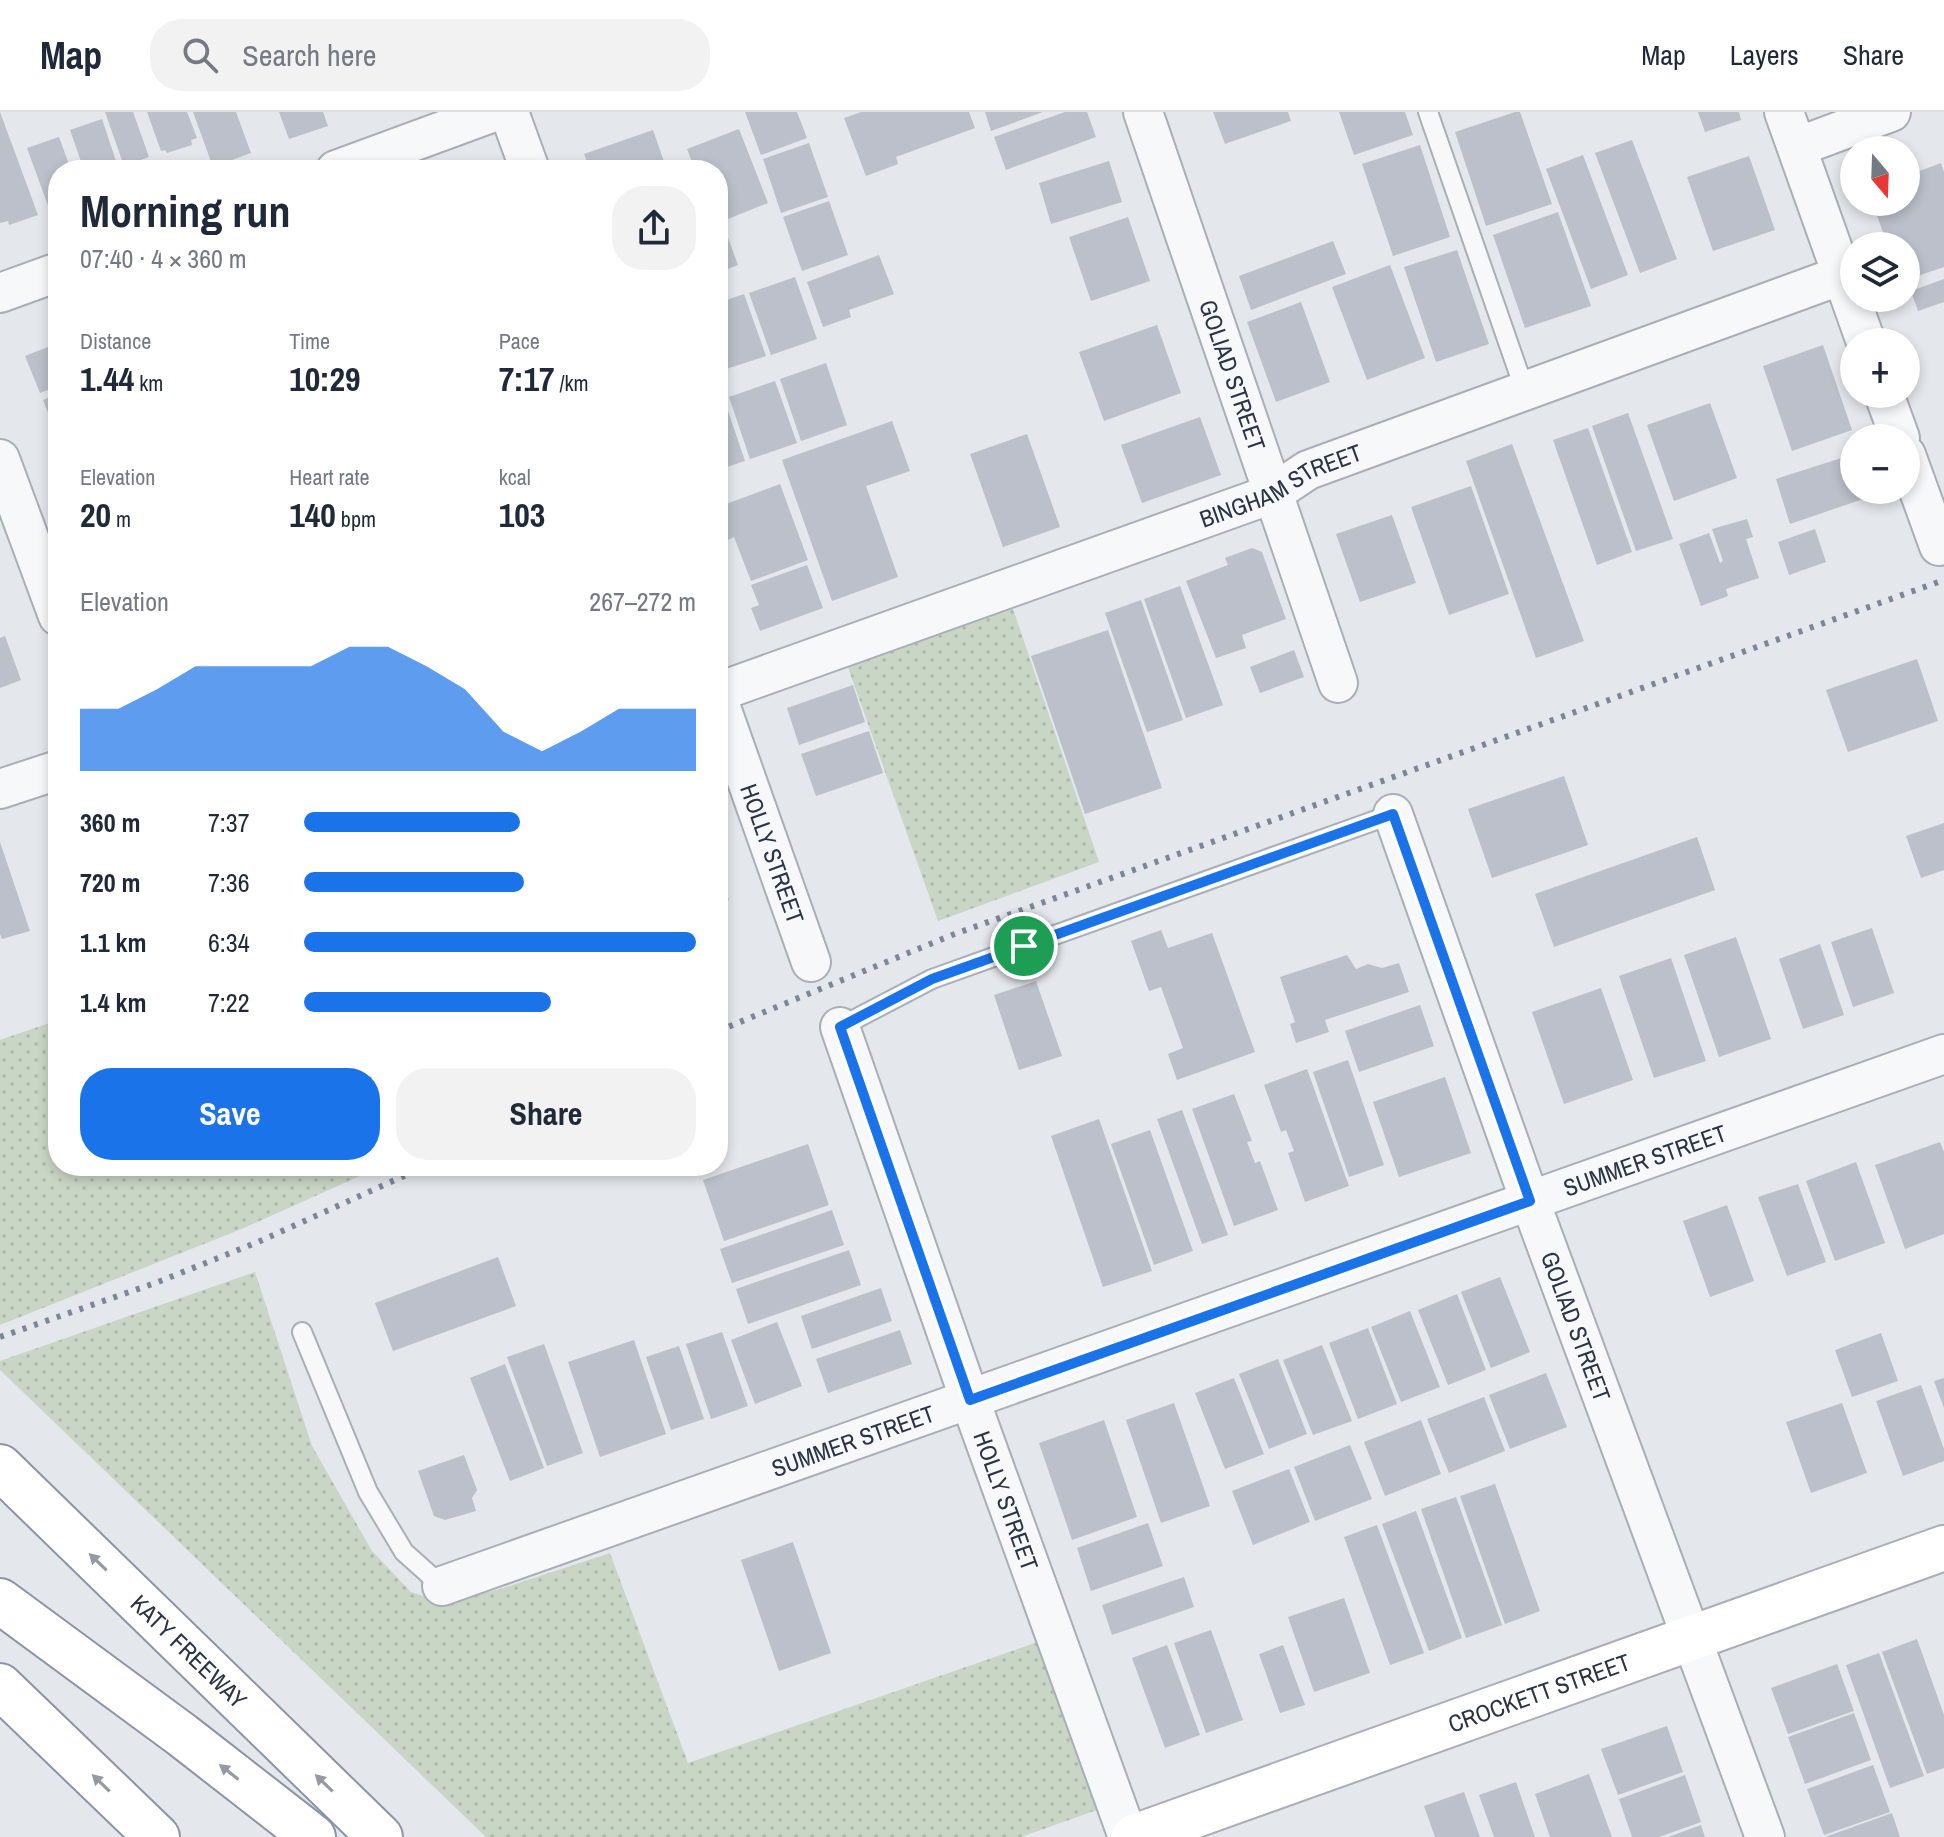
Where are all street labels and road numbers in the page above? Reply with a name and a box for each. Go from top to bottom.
street label: GOLIAD STREET [1192,295,1273,455]
street label: BINGHAM STREET [1195,436,1366,535]
street label: HOLLY STREET [733,779,812,928]
street label: SUMMER STREET [1559,1116,1731,1204]
street label: GOLIAD STREET [1534,1247,1619,1406]
street label: SUMMER STREET [767,1397,939,1484]
street label: HOLLY STREET [967,1427,1046,1575]
street label: KATY FREEWAY [124,1587,254,1715]
street label: CROCKETT STREET [1444,1645,1634,1740]

